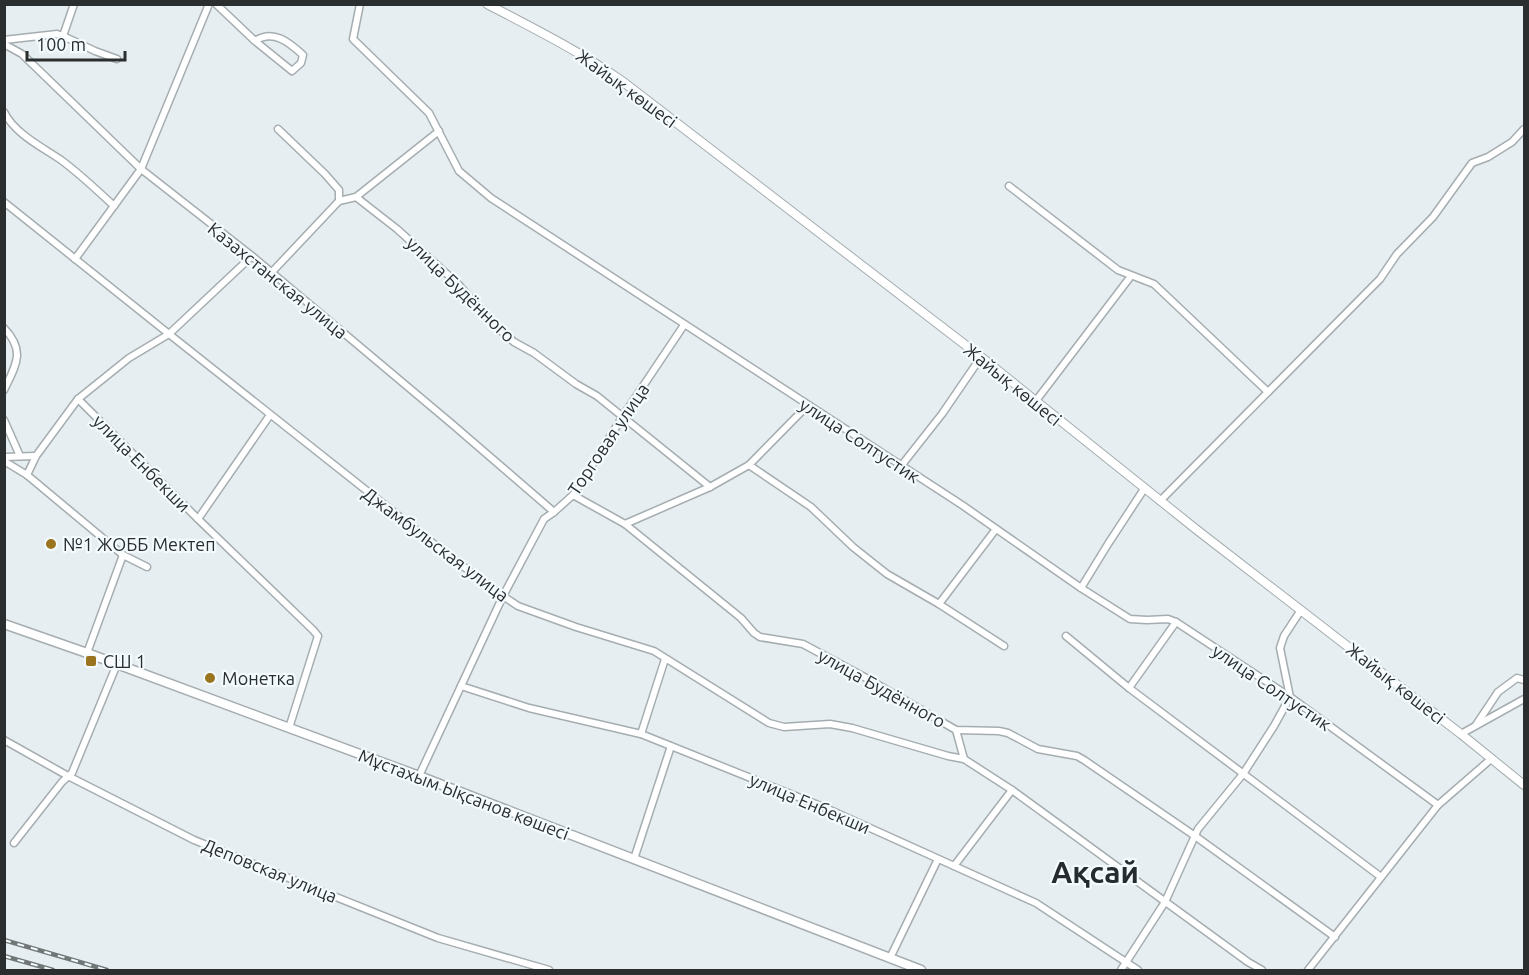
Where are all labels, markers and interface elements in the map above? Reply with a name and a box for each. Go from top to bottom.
scale bar [27,24,124,62]
text: 100 m [36,34,86,54]
street label: Жайық көшесі [573,45,681,131]
street label: Казахстанская улица [204,218,352,342]
street label: улица Будённого [403,232,519,346]
street label: Жайық көшесі [960,339,1066,429]
street label: Торговая улица [563,379,653,499]
street label: улица Солтустик [796,394,924,486]
street label: улица Енбекши [89,410,195,516]
street label: Джамбульская улица [359,483,513,605]
place label: №1 ЖОББ Мектеп [63,534,216,554]
marker: №1 ЖОББ Мектеп [44,537,58,551]
street label: Жайық көшесі [1343,638,1449,728]
street label: улица Солтустик [1209,640,1335,734]
street label: улица Будённого [815,645,949,731]
place label: СШ 1 [103,651,146,671]
marker: СШ 1 [84,654,98,668]
place label: Монетка [222,668,295,688]
marker: Монетка [203,671,217,685]
street label: Мұстахым Ықсанов көшесі [356,745,572,843]
street label: улица Енбекши [747,769,873,837]
street label: Деповская улица [200,834,340,906]
district label: Ақсай [1051,855,1139,889]

